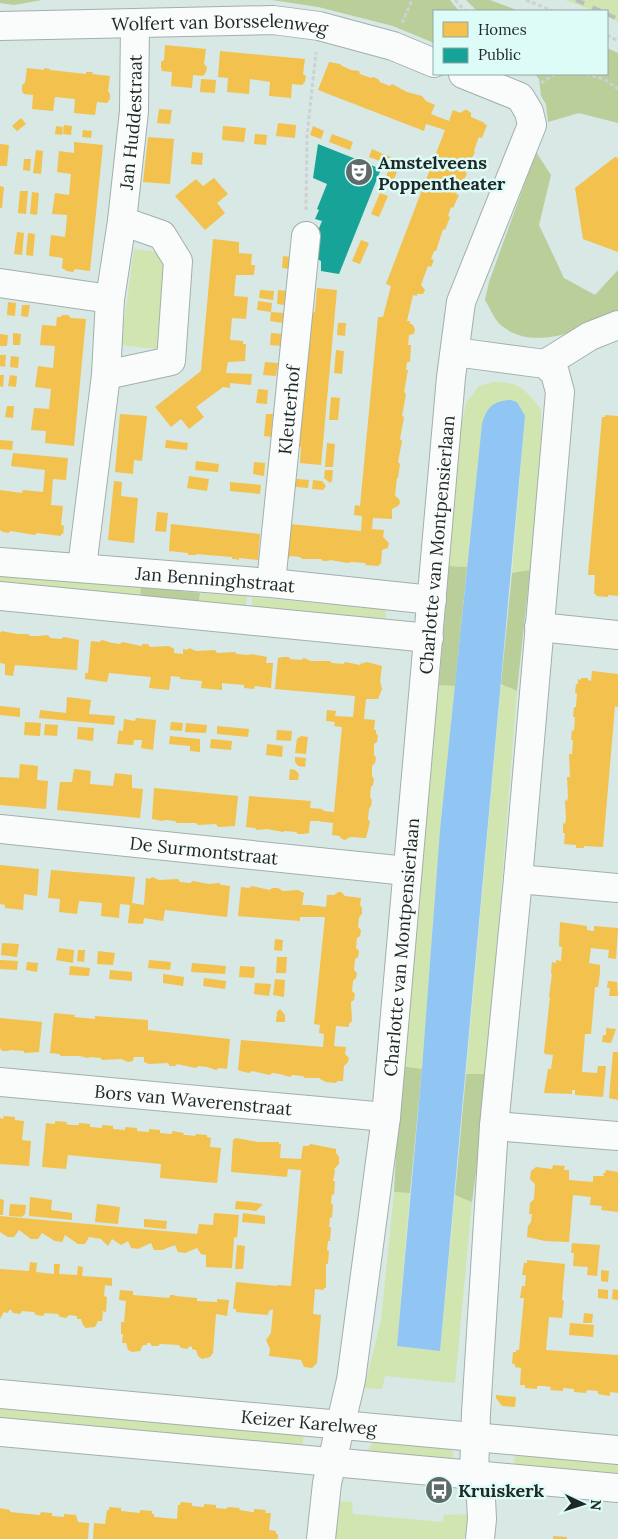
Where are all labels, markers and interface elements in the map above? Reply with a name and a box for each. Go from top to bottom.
street label: Wolfert van Borsselenweg [111,8,332,40]
legend [433,10,608,75]
text: Homes [478,20,527,39]
text: Public [478,45,521,64]
street label: Jan Huddestraat [114,54,146,192]
place label: Amstelveens Poppentheater [378,151,506,195]
theatre icon: Amstelveens Poppentheater [344,157,374,187]
street label: Kleuterhof [273,362,305,456]
street label: Charlotte van Montpensierlaan [413,414,459,675]
street label: Jan Benninghstraat [134,561,296,597]
street label: Charlotte van Montpensierlaan [378,817,424,1077]
street label: De Surmontstraat [128,831,279,869]
street label: Bors van Waverenstraat [93,1079,293,1120]
street label: Keizer Karelweg [240,1404,379,1440]
bus stop icon: Kruiskerk [424,1475,454,1505]
place label: Kruiskerk [458,1479,545,1502]
north arrow [558,1479,608,1529]
text: N [587,1499,605,1511]

